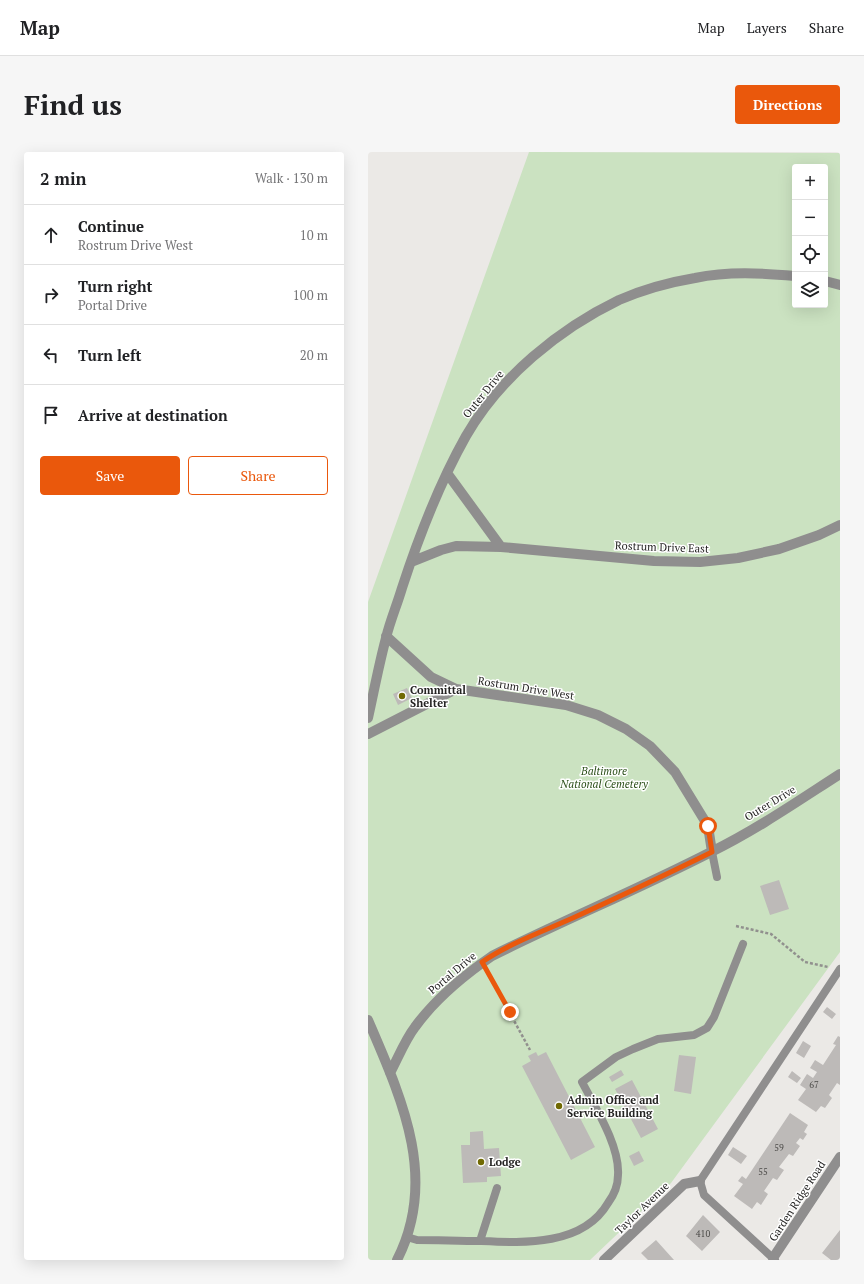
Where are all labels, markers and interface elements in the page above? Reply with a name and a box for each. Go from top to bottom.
text: Map [20,15,60,40]
text: Map [698,18,725,37]
text: Layers [747,18,787,37]
text: Share [809,18,844,37]
button: Directions [735,85,840,124]
text: Find us [24,86,122,123]
map controls [792,164,828,308]
button: + [792,164,828,200]
text: 2 min [40,167,87,190]
text: Walk · 130 m [255,169,328,187]
button: − [792,200,828,236]
text: Continue [78,216,144,236]
icon: ahead [40,224,62,246]
text: 10 m [300,226,328,244]
text: Rostrum Drive West [78,236,193,254]
button: locate [792,236,828,272]
button: layers [792,272,828,308]
text: Turn right [78,276,153,296]
icon: right [40,284,62,306]
text: 100 m [293,286,328,304]
text: Portal Drive [78,296,147,314]
icon: left [40,344,62,366]
text: Turn left [78,345,142,365]
text: 20 m [300,346,328,364]
street label: Outer Drive [460,367,507,421]
icon: arrive [40,404,62,426]
text: Arrive at destination [78,405,228,425]
button: Save [40,456,180,495]
button: Share [188,456,328,495]
street label: Rostrum Drive East [615,538,709,556]
street label: Rostrum Drive West [477,673,575,703]
place label: Committal Shelter [410,683,466,710]
marker: Committal Shelter [397,691,407,701]
park label: Baltimore National Cemetery [559,764,649,791]
street label: Outer Drive [742,782,799,824]
route start [699,817,717,835]
street label: Portal Drive [425,949,479,997]
route end [501,1003,519,1021]
house number: 67 [809,1079,819,1091]
place label: Admin Office and Service Building [567,1093,659,1120]
marker: Admin Office and Service Building [554,1101,564,1111]
house number: 59 [774,1142,784,1154]
place label: Lodge [489,1155,521,1169]
marker: Lodge [476,1157,486,1167]
street label: Garden Ridge Road [766,1158,828,1244]
house number: 55 [758,1166,768,1178]
street label: Taylor Avenue [612,1178,672,1237]
house number: 410 [696,1228,710,1240]

